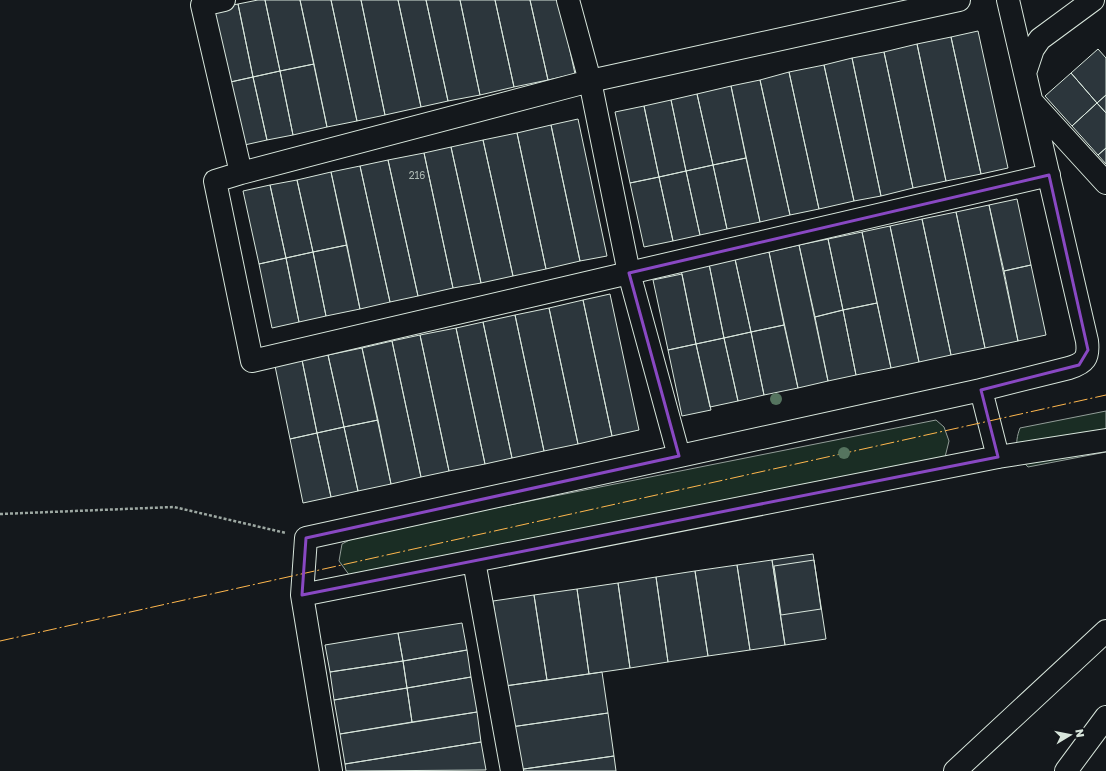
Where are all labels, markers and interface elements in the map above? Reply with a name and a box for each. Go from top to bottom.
house number: 216 [409,169,425,181]
north arrow [1050,715,1090,755]
text: N [1073,728,1087,738]

